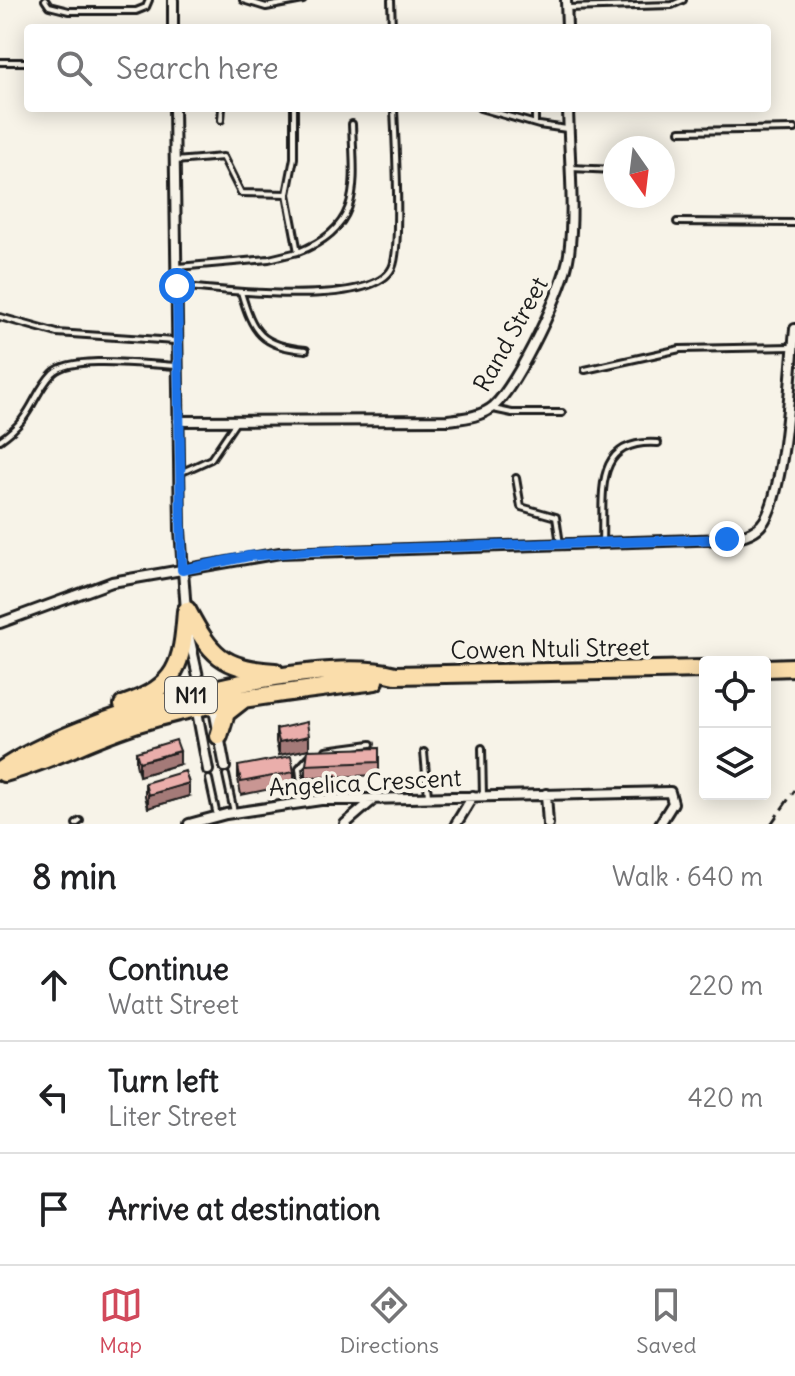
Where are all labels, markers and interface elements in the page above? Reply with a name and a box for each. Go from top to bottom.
search box [24,24,771,112]
icon: search [52,46,96,90]
text: Search here [116,49,279,87]
north arrow [603,136,675,208]
route start [159,268,195,304]
street label: Rand Street [466,271,554,397]
route end [709,521,745,557]
street label: Cowen Ntuli Street [450,631,650,665]
map controls [699,656,771,800]
button: locate [699,656,771,728]
road number: N11 [165,677,217,713]
button: layers [699,728,771,800]
street label: Angelica Crescent [268,762,462,802]
text: 8 min [32,855,117,898]
text: Walk · 640 m [612,860,763,893]
text: Continue [108,950,229,988]
icon: ahead [32,963,76,1007]
text: 220 m [688,969,763,1002]
text: Watt Street [108,988,239,1021]
text: Turn left [108,1062,219,1100]
icon: left [32,1075,76,1119]
text: 420 m [688,1081,763,1114]
text: Liter Street [108,1100,237,1133]
icon: arrive [32,1187,76,1231]
text: Arrive at destination [108,1190,380,1228]
tab: Map [99,1283,143,1359]
tab: Directions [340,1283,439,1359]
tab: Saved [636,1283,696,1359]

